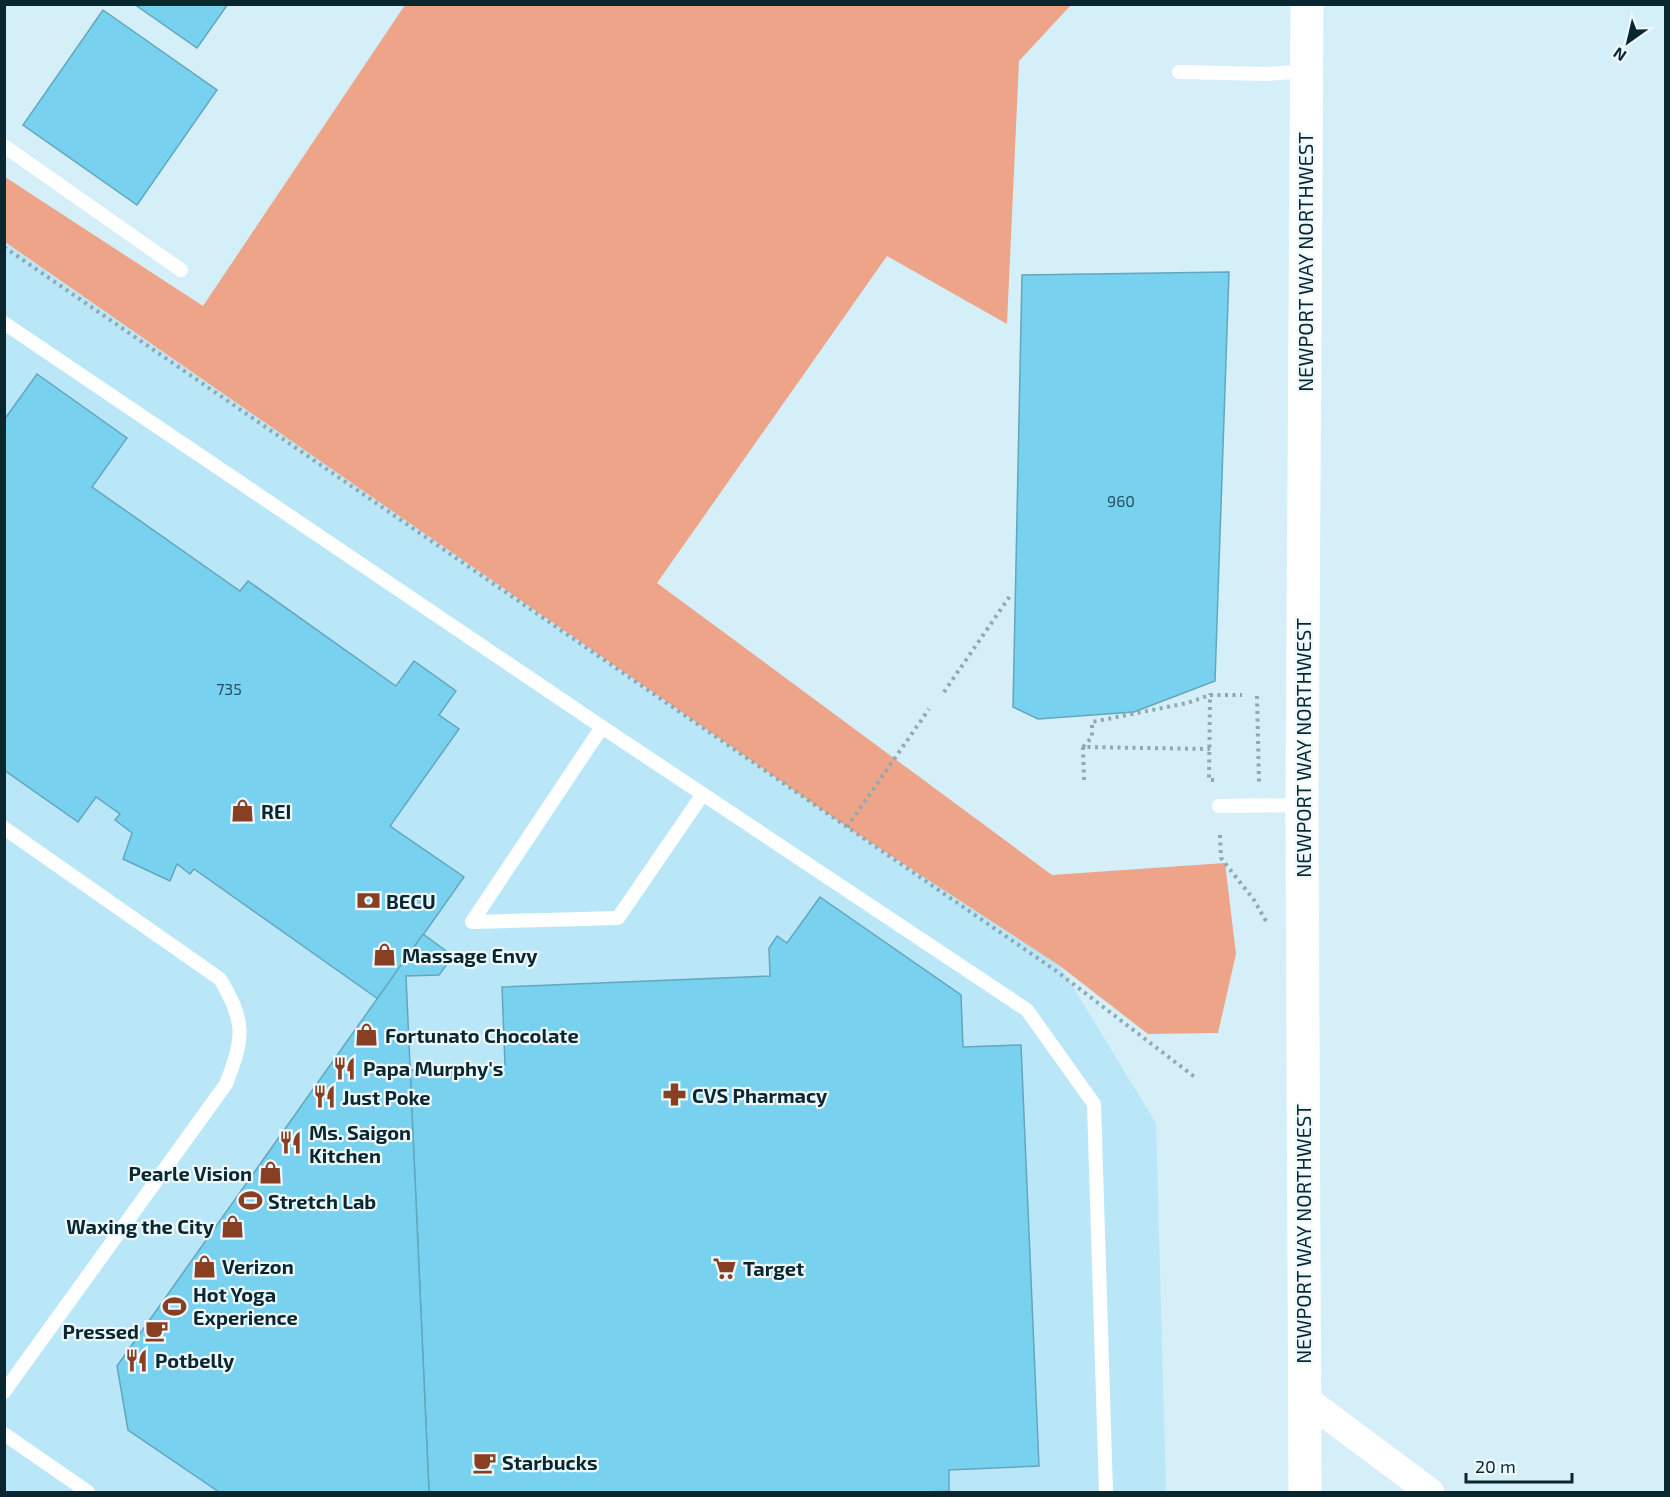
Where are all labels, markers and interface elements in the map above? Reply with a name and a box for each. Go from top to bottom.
north arrow [1598,12,1658,72]
text: N [1609,44,1629,66]
street label: NEWPORT WAY NORTHWEST [1293,132,1317,392]
house number: 960 [1107,491,1135,510]
street label: NEWPORT WAY NORTHWEST [1291,618,1315,878]
house number: 735 [216,679,242,698]
shop icon: REI [230,798,256,824]
place label: REI [261,799,291,823]
bank icon: BECU [355,888,381,914]
place label: BECU [386,889,436,913]
shop icon: Massage Envy [371,942,397,968]
place label: Massage Envy [402,943,538,968]
shop icon: Fortunato Chocolate [354,1022,380,1048]
place label: Fortunato Chocolate [385,1023,579,1047]
restaurant icon: Papa Murphy's [332,1055,358,1081]
place label: Papa Murphy's [363,1056,503,1081]
pharmacy icon: CVS Pharmacy [661,1082,687,1108]
place label: CVS Pharmacy [692,1083,828,1108]
restaurant icon: Just Poke [311,1084,337,1110]
place label: Just Poke [342,1085,431,1109]
street label: NEWPORT WAY NORTHWEST [1291,1104,1315,1364]
place label: Ms. Saigon Kitchen [309,1120,411,1167]
restaurant icon: Ms. Saigon Kitchen [278,1130,304,1156]
shop icon: Pearle Vision [257,1160,283,1186]
place label: Pearle Vision [129,1161,252,1185]
sports icon: Stretch Lab [237,1188,263,1214]
place label: Stretch Lab [268,1189,376,1213]
shop icon: Waxing the City [219,1213,245,1239]
place label: Waxing the City [66,1214,215,1239]
shop icon: Verizon [191,1253,217,1279]
place label: Verizon [222,1254,294,1278]
supermarket icon: Target [712,1255,738,1281]
place label: Target [743,1256,804,1280]
place label: Hot Yoga Experience [193,1282,298,1329]
sports icon: Hot Yoga Experience [162,1293,188,1319]
cafe icon: Pressed [144,1318,170,1344]
place label: Pressed [63,1319,139,1343]
restaurant icon: Potbelly [124,1347,150,1373]
place label: Potbelly [155,1348,235,1373]
scale bar [1466,1446,1572,1484]
cafe icon: Starbucks [471,1449,497,1475]
place label: Starbucks [502,1450,598,1474]
text: 20 m [1475,1455,1516,1477]

